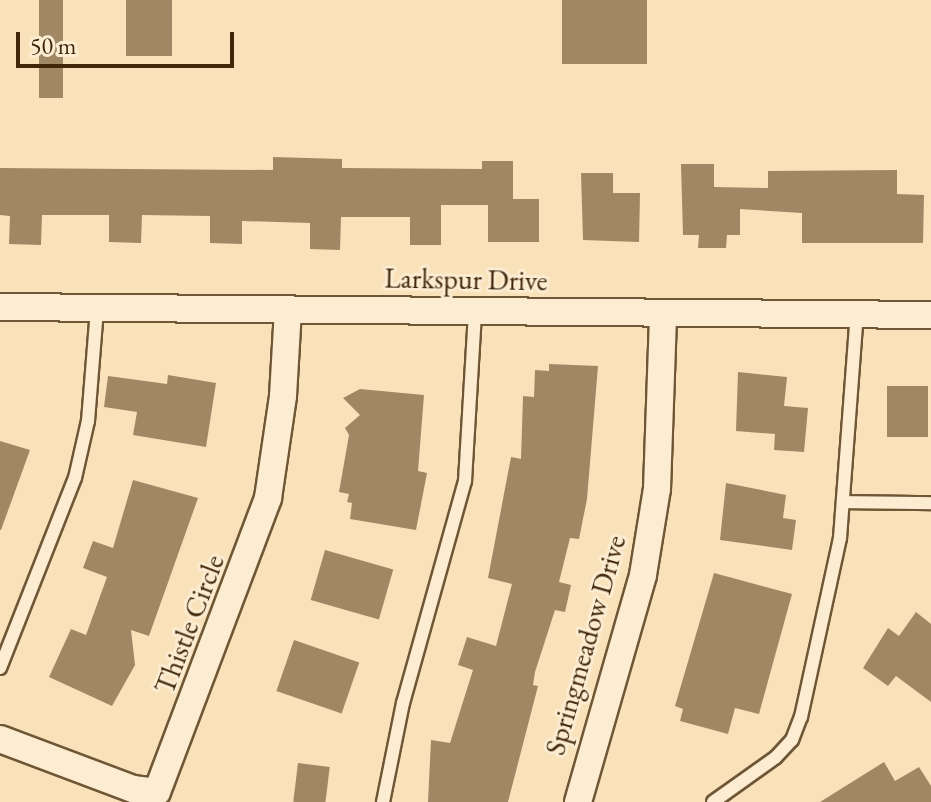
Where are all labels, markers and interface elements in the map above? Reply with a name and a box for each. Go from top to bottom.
scale bar [20,16,238,66]
text: 50 m [30,30,77,61]
street label: Larkspur Drive [384,261,548,297]
street label: Springmeadow Drive [538,531,632,759]
street label: Thistle Circle [147,550,231,698]

